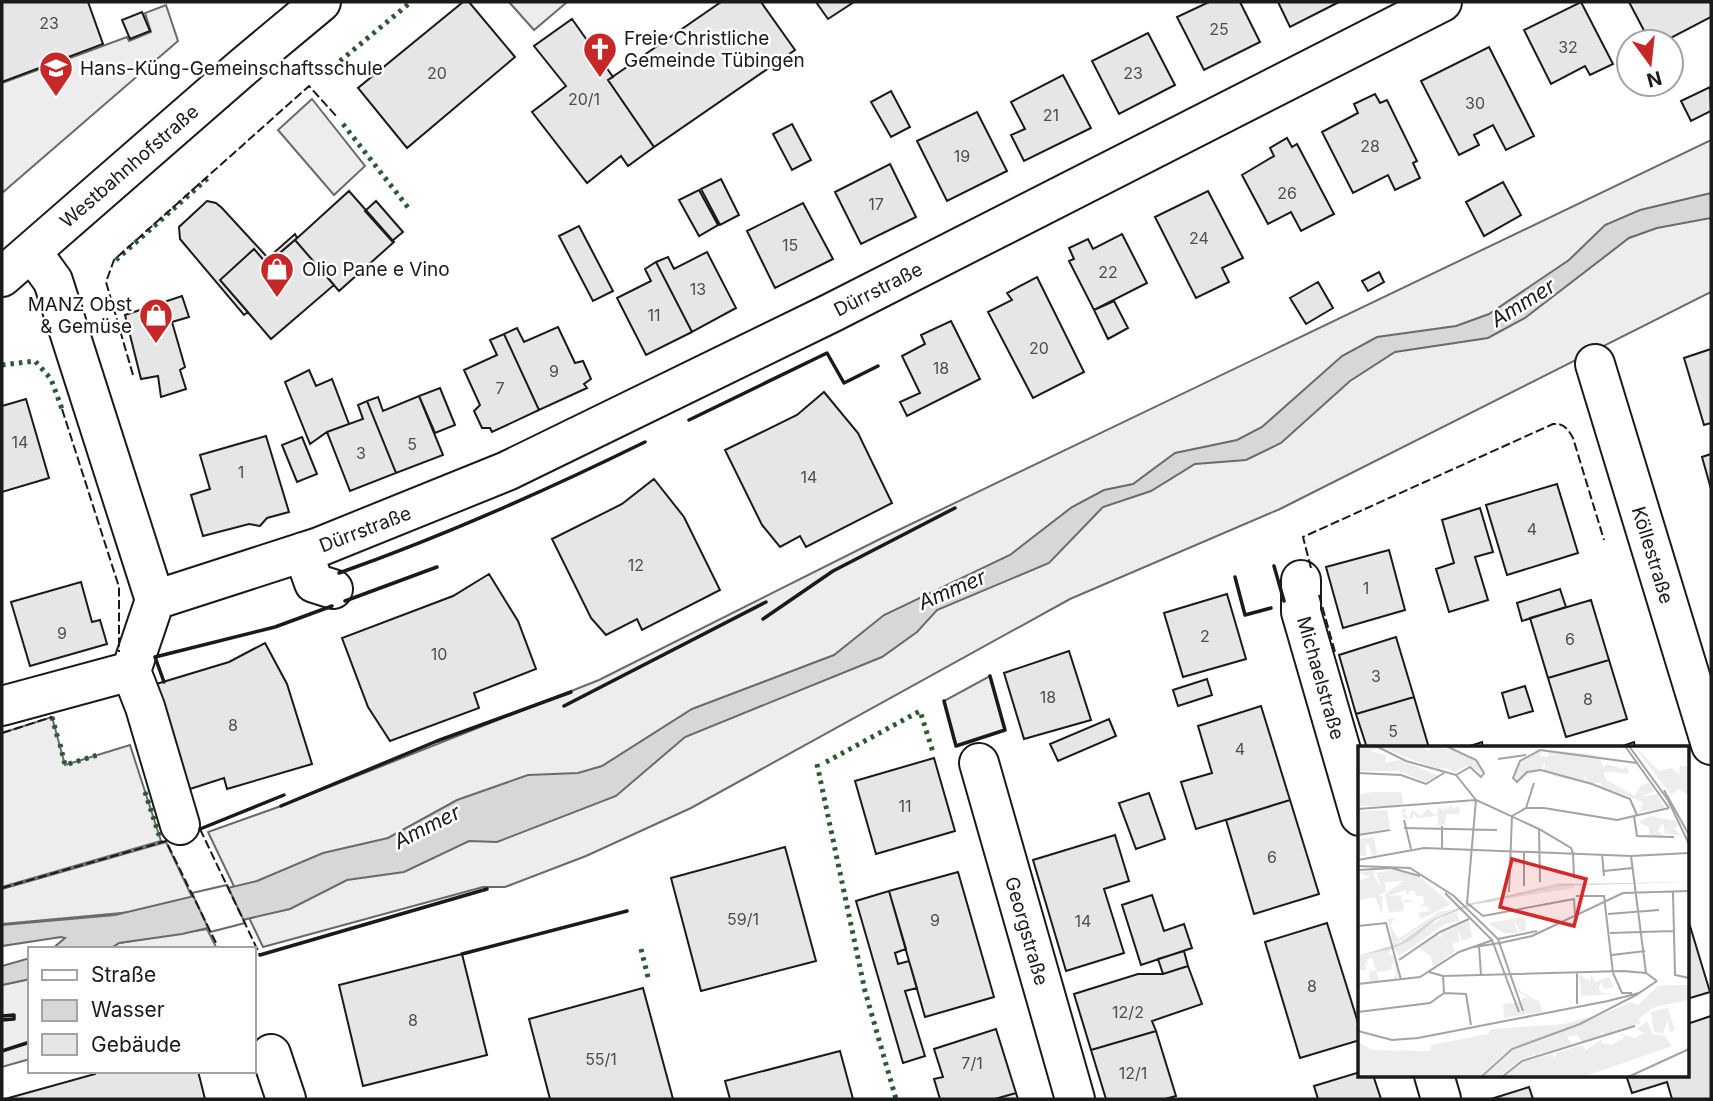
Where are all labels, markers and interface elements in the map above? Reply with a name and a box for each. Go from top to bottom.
house number: 23 [39,13,59,33]
house number: 25 [1209,19,1229,39]
place label: Freie Christliche Gemeinde Tübingen [624,27,805,72]
north arrow [1615,28,1685,98]
church icon: Freie Christliche Gemeinde Tübingen [581,30,619,79]
house number: 32 [1558,37,1578,57]
school or university icon: Hans-Küng-Gemeinschaftsschule [37,49,75,98]
place label: Hans-Küng-Gemeinschaftsschule [80,57,383,80]
house number: 20 [427,63,447,83]
house number: 23 [1123,63,1143,83]
text: N [1644,66,1664,92]
house number: 20/1 [568,89,600,109]
house number: 30 [1465,93,1485,113]
street label: Westbahnhofstraße [55,100,203,233]
house number: 21 [1043,105,1059,125]
house number: 28 [1360,136,1380,156]
house number: 19 [954,146,970,166]
house number: 26 [1277,183,1297,203]
house number: 17 [868,194,884,214]
house number: 24 [1189,228,1209,248]
house number: 15 [782,235,798,255]
shop icon: Olio Pane e Vino [258,250,296,299]
street label: Dürrstraße [830,257,926,322]
place label: Olio Pane e Vino [302,258,450,281]
house number: 22 [1098,262,1118,282]
water label: Ammer [1485,273,1560,333]
house number: 13 [690,279,706,299]
place label: MANZ Obst & Gemüse [28,293,132,338]
shop icon: MANZ Obst & Gemüse [137,296,175,345]
house number: 11 [647,305,661,325]
house number: 20 [1029,338,1049,358]
house number: 18 [933,358,949,378]
house number: 9 [549,361,559,381]
house number: 7 [495,378,505,398]
house number: 14 [12,432,28,452]
house number: 5 [407,434,417,454]
house number: 3 [356,443,366,463]
house number: 1 [238,462,244,482]
house number: 14 [801,467,817,487]
street label: Dürrstraße [316,501,414,557]
street label: Köllestraße [1627,504,1678,607]
house number: 4 [1527,519,1537,539]
house number: 12 [628,555,644,575]
water label: Ammer [913,564,990,615]
house number: 1 [1363,578,1369,598]
street label: Michaelstraße [1292,614,1349,742]
house number: 9 [57,623,67,643]
house number: 2 [1200,626,1210,646]
house number: 6 [1565,629,1575,649]
house number: 10 [431,644,447,664]
house number: 3 [1371,666,1381,686]
house number: 18 [1040,687,1056,707]
house number: 8 [1583,689,1593,709]
house number: 8 [228,715,238,735]
house number: 5 [1388,721,1398,741]
house number: 4 [1235,739,1245,759]
inset map [1358,746,1688,1076]
house number: 11 [898,796,912,816]
water label: Ammer [388,799,465,854]
house number: 6 [1267,847,1277,867]
street label: Georgstraße [1000,874,1053,988]
house number: 59/1 [727,909,759,929]
house number: 9 [930,910,940,930]
house number: 14 [1075,911,1091,931]
legend [28,947,256,1073]
text: Straße [91,962,156,987]
house number: 8 [1307,976,1317,996]
text: Wasser [91,997,165,1022]
house number: 12/2 [1112,1002,1144,1022]
house number: 8 [408,1010,418,1030]
text: Gebäude [91,1032,181,1057]
house number: 55/1 [585,1049,617,1069]
house number: 7/1 [961,1053,983,1073]
house number: 12/1 [1119,1063,1147,1083]

